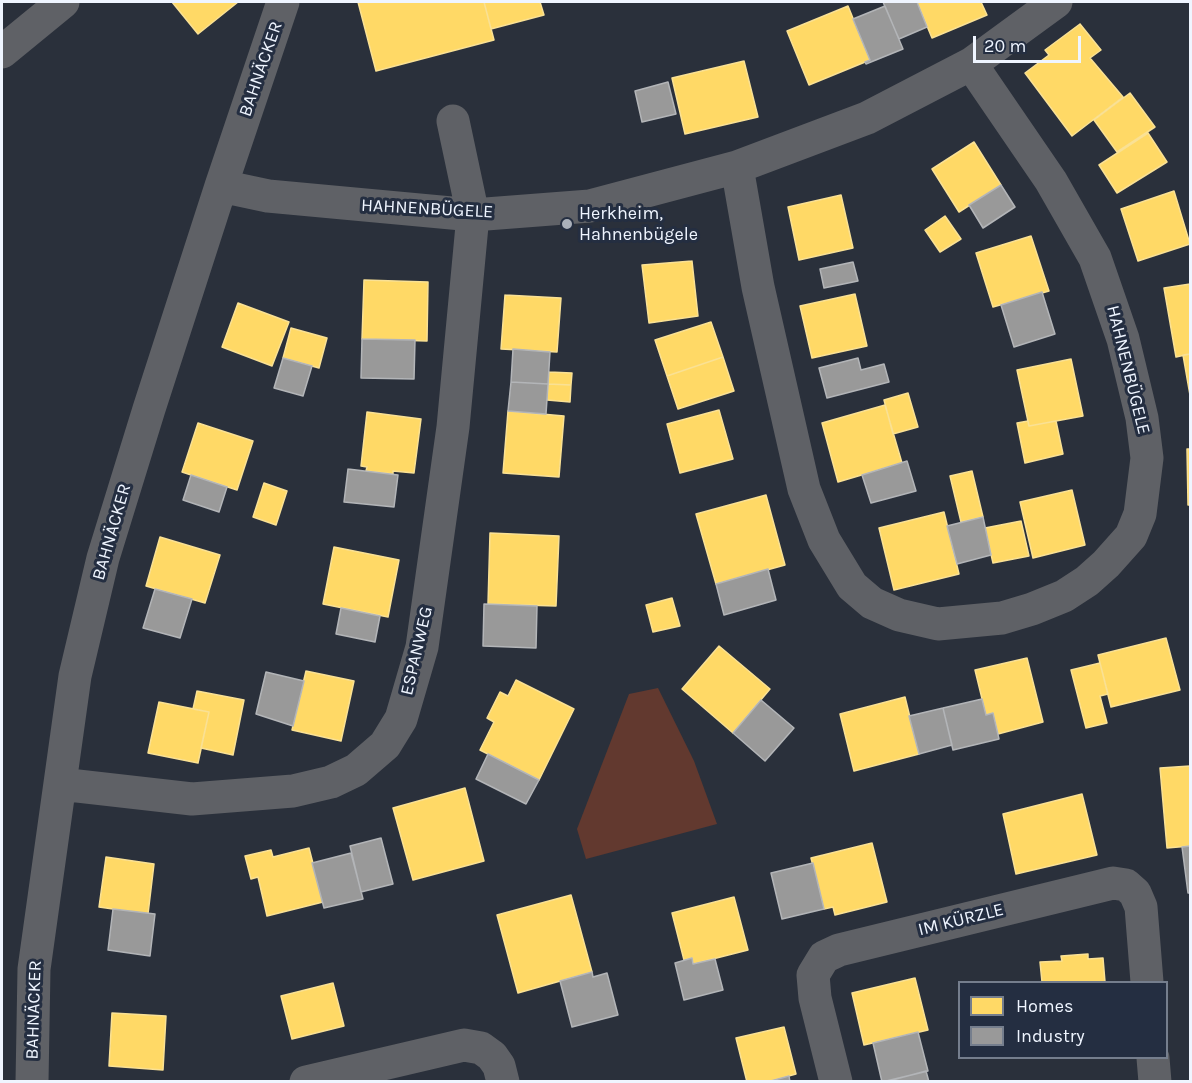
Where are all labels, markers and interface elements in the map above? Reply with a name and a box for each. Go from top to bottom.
street label: BAHNÄCKER [235,19,287,119]
scale bar [976,24,1084,62]
text: 20 m [984,35,1026,57]
street label: HAHNENBÜGELE [360,195,494,223]
place label: Herkheim, Hahnenbügele [579,203,698,246]
marker: Herkheim, Hahnenbügele [560,217,574,231]
street label: HAHNENBÜGELE [1102,303,1154,437]
street label: BAHNÄCKER [88,481,136,583]
street label: ESPANWEG [396,604,438,698]
street label: IM KÜRZLE [916,899,1006,941]
street label: BAHNÄCKER [21,960,47,1060]
legend [958,981,1168,1059]
text: Homes [1016,995,1073,1017]
text: Industry [1016,1025,1085,1047]

